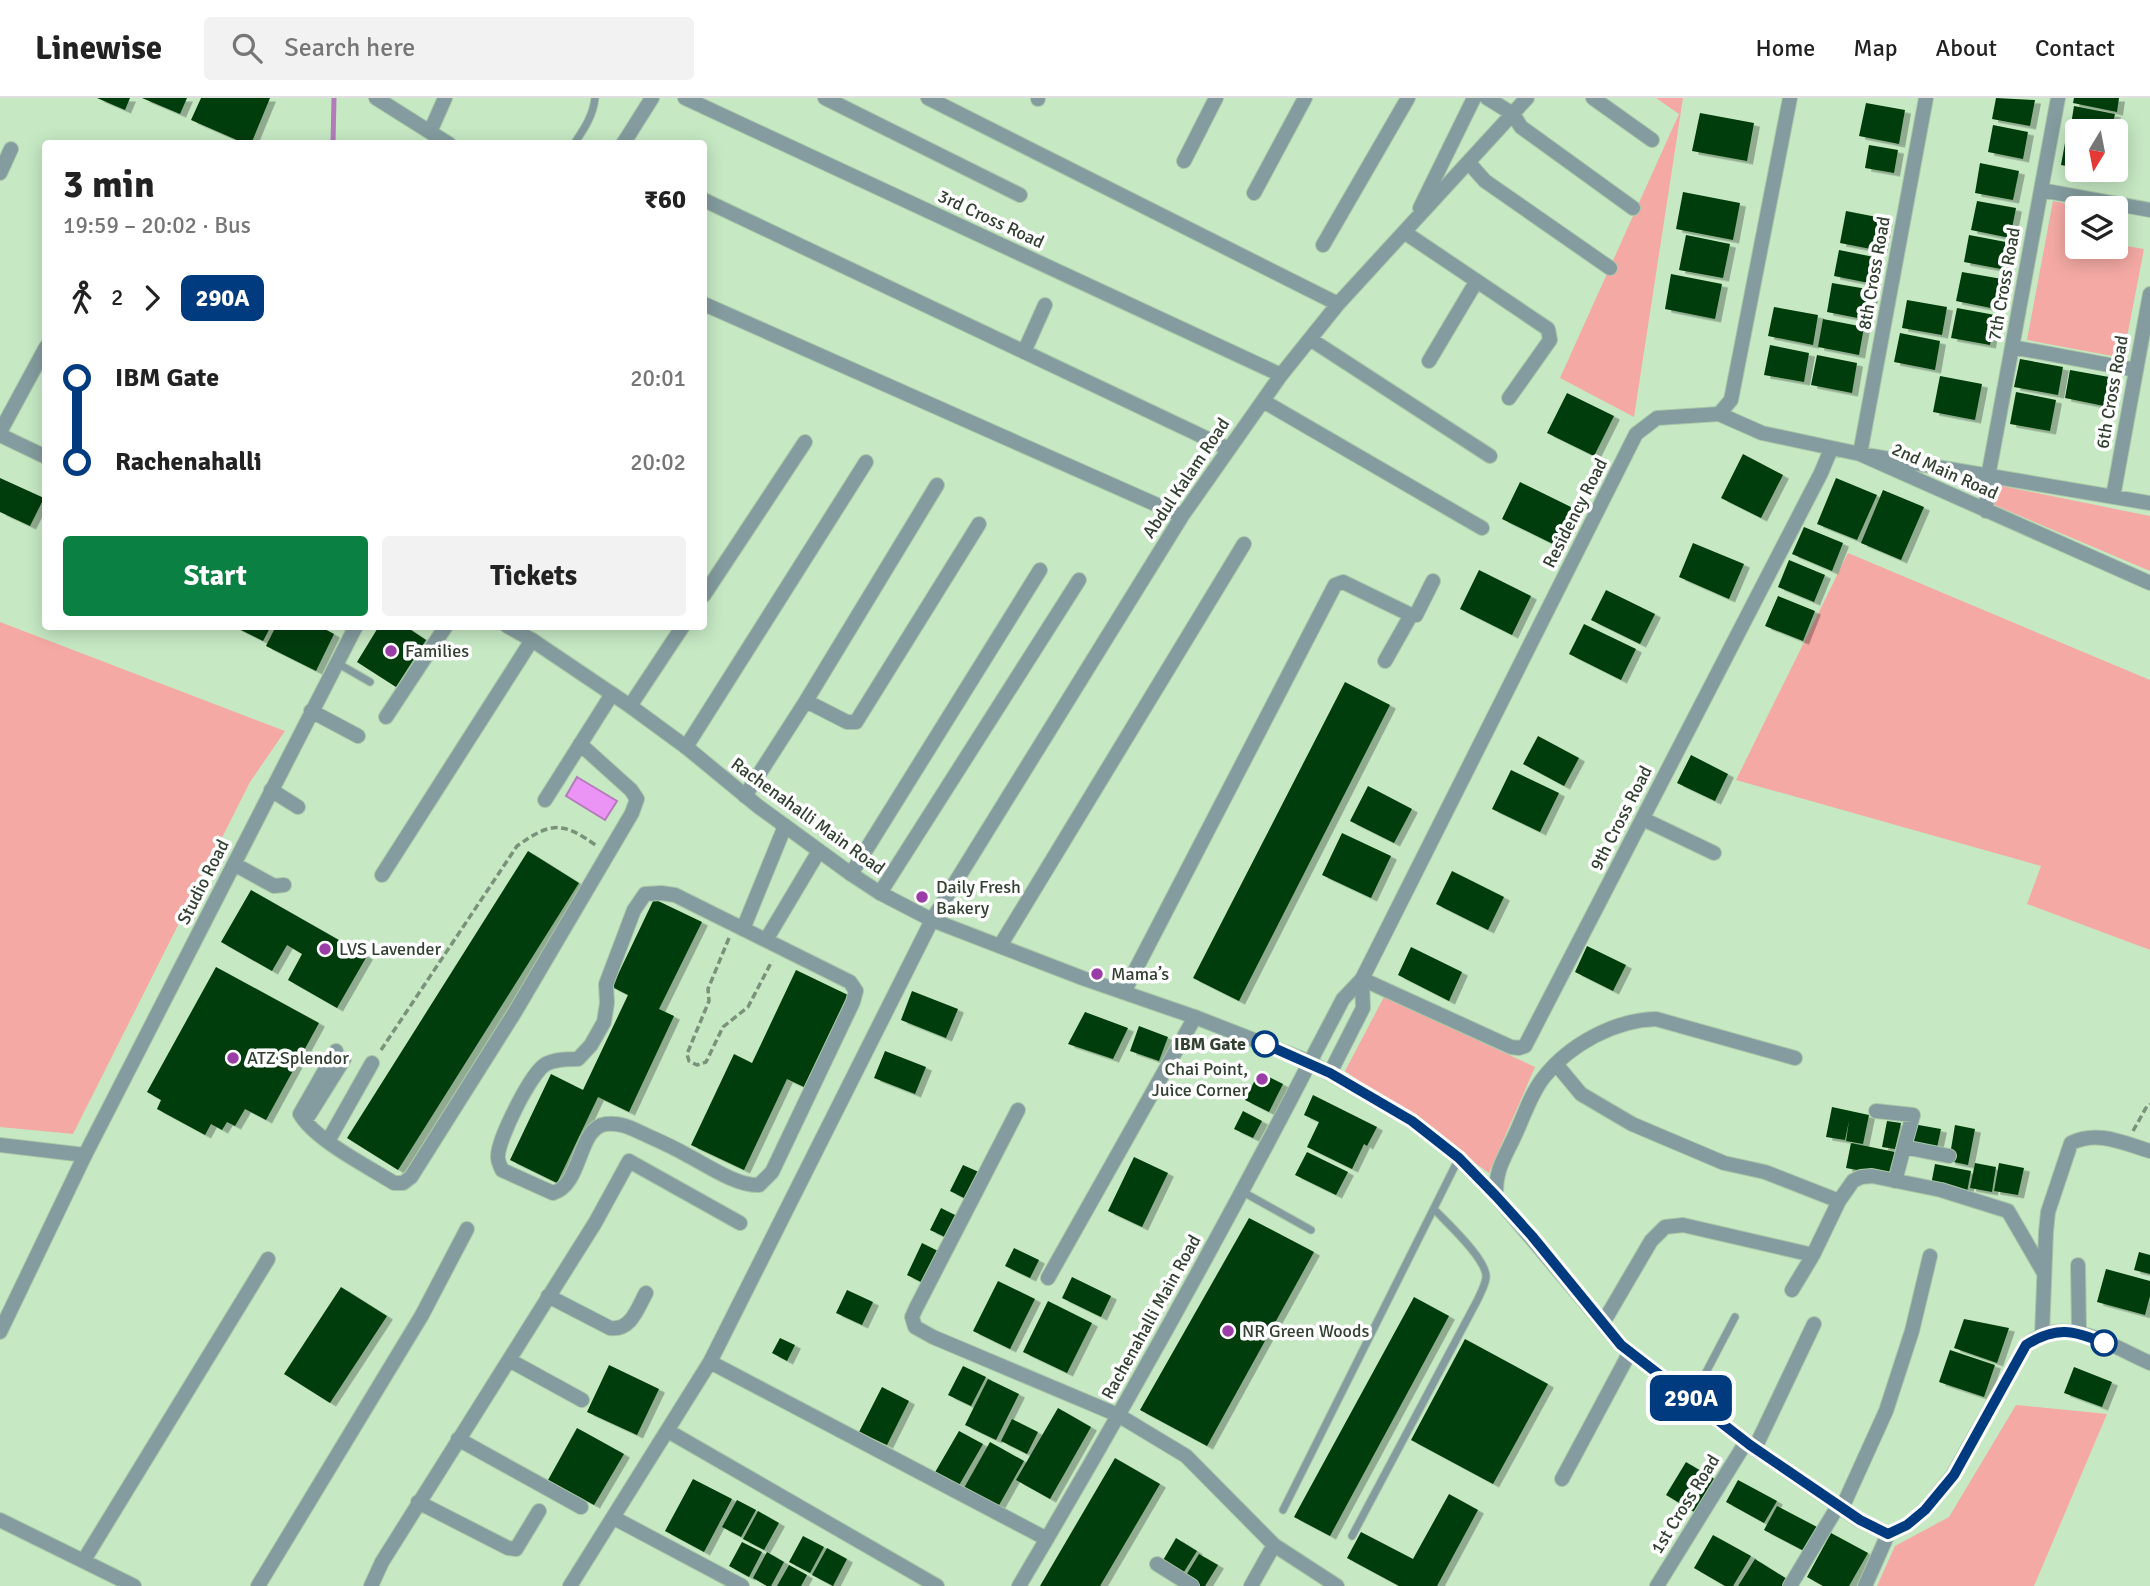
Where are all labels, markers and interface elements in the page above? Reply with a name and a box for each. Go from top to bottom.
search box [204,17,694,80]
text: Linewise [35,28,162,69]
icon: search [228,29,266,67]
text: Search here [284,32,415,64]
text: Home [1755,33,1815,63]
text: Map [1853,33,1898,63]
text: About [1936,33,1997,63]
text: Contact [2035,33,2115,63]
north arrow [2065,119,2128,182]
map controls [2065,119,2128,259]
text: 3 min [63,161,155,208]
text: ₹60 [644,184,686,216]
street label: 3rd Cross Road [934,185,1048,253]
button: layers [2065,196,2128,259]
text: 19:59 – 20:02 · Bus [63,211,251,240]
street label: 8th Cross Road [1853,215,1895,331]
street label: 7th Cross Road [1983,226,2025,342]
icon: walk [63,279,101,317]
icon: forward [133,279,171,317]
text: 2 [111,283,123,312]
text: 290A [195,283,250,313]
street label: 6th Cross Road [2091,334,2133,450]
text: IBM Gate [115,362,219,394]
text: 20:01 [630,364,686,393]
street label: Abdul Kalam Road [1138,414,1234,542]
street label: 2nd Main Road [1888,438,2002,504]
text: Rachenahalli [115,446,262,478]
text: 20:02 [630,448,686,477]
street label: Residency Road [1538,454,1612,572]
button: Start [63,536,368,616]
button: Tickets [382,536,686,616]
place label: Families [405,640,469,662]
marker: Families [383,643,399,659]
street label: Rachenahalli Main Road [727,753,889,879]
street label: 9th Cross Road [1585,762,1657,874]
street label: Studio Road [172,836,234,928]
place label: Daily Fresh Bakery [936,876,1021,919]
marker: Daily Fresh Bakery [914,889,930,905]
place label: LVS Lavender [339,938,441,960]
marker: LVS Lavender [317,941,333,957]
place label: Mama’s [1111,963,1169,985]
marker: Mama’s [1089,966,1105,982]
marker: IBM Gate [1252,1031,1278,1057]
place label: IBM Gate [1174,1033,1246,1055]
place label: ATZ Splendor [247,1047,349,1069]
marker: ATZ Splendor [225,1050,241,1066]
place label: Chai Point, Juice Corner [1152,1058,1248,1101]
marker: Chai Point, Juice Corner [1254,1071,1270,1087]
street label: Rachenahalli Main Road [1097,1231,1205,1403]
place label: NR Green Woods [1242,1320,1370,1342]
marker: NR Green Woods [1220,1323,1236,1339]
unlabelled marker [2091,1330,2117,1356]
line badge: 290A [1642,1375,1740,1421]
text: 290A [1664,1383,1718,1413]
street label: 1st Cross Road [1646,1450,1724,1558]

